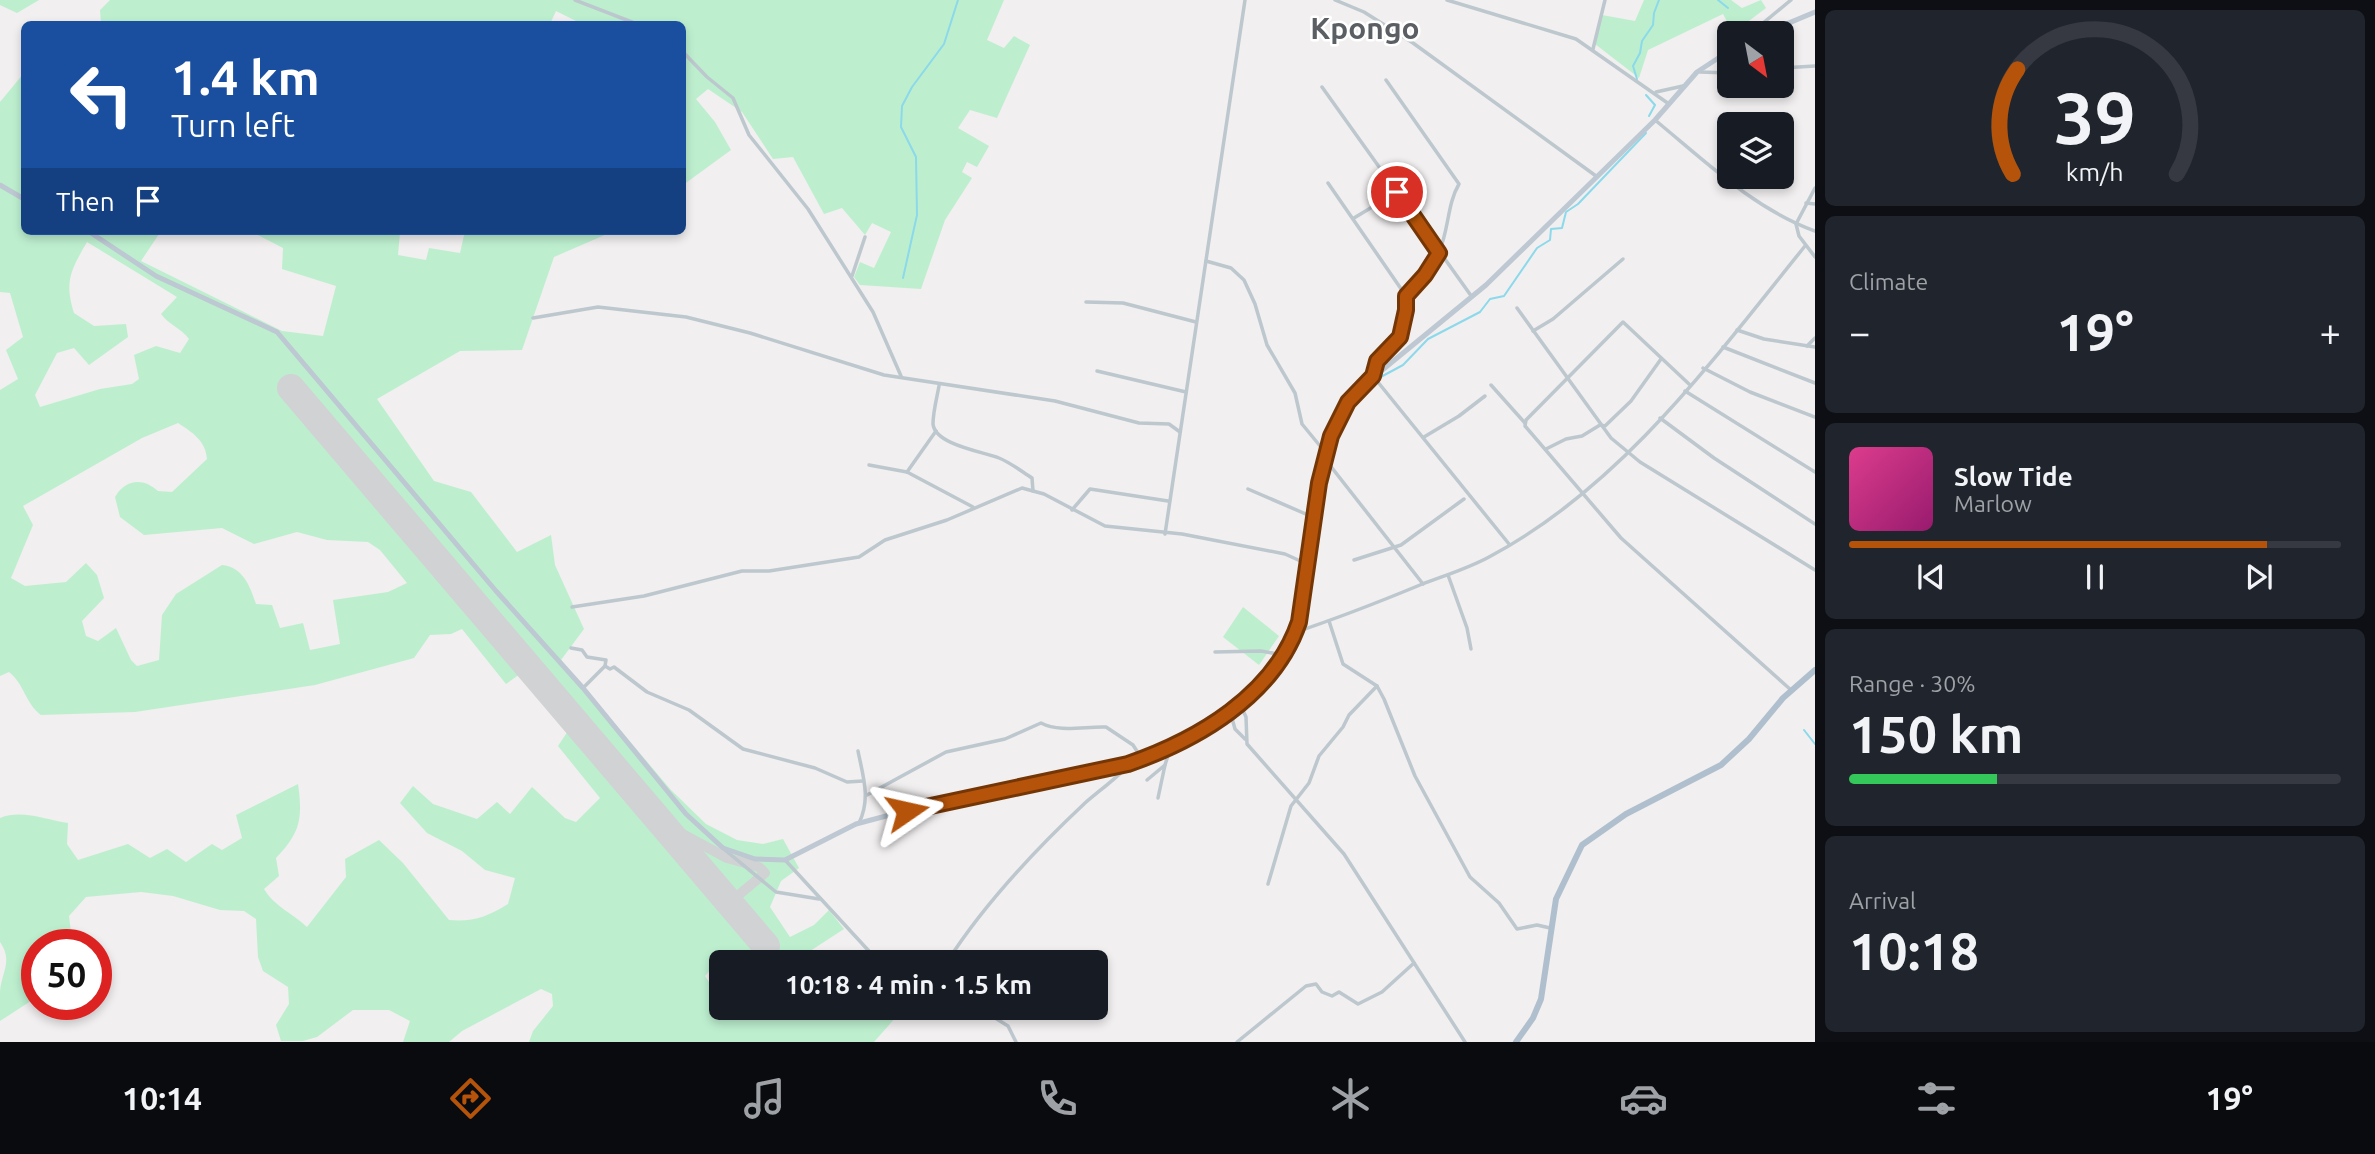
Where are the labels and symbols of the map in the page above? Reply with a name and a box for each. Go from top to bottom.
district label: Kpongo [1310,11,1420,45]
north arrow [1717,21,1794,98]
pin [1367,162,1427,222]
position arrow [870,774,944,848]
speed limit sign: 50 [21,929,112,1020]

